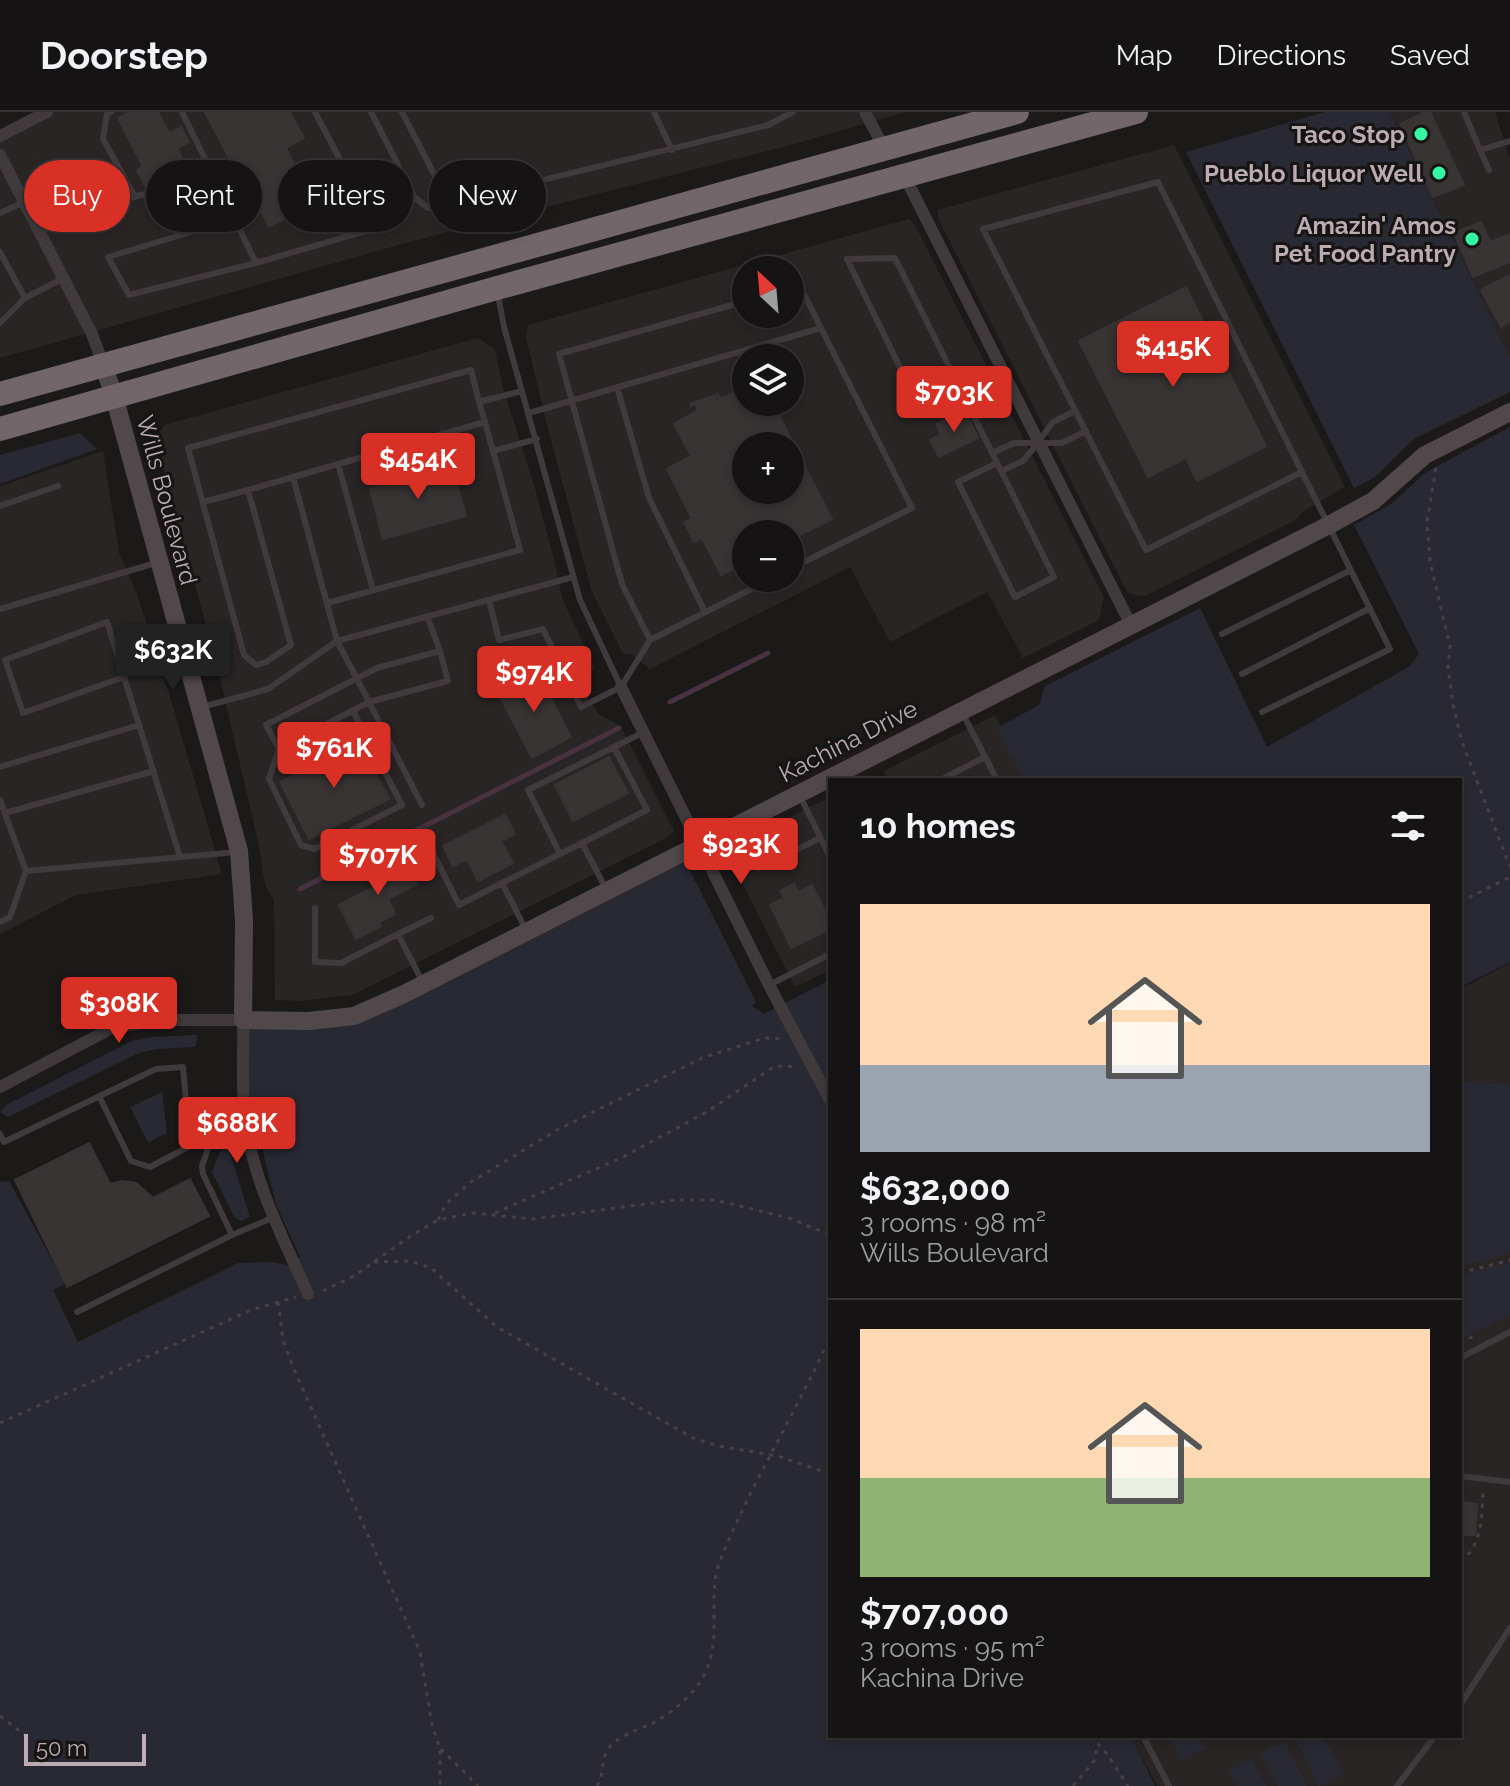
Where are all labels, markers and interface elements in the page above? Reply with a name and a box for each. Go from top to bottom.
text: Doorstep [40,33,208,78]
text: Map [1116,39,1173,72]
text: Directions [1217,39,1346,72]
text: Saved [1390,39,1470,72]
place label: Taco Stop [1291,120,1405,149]
marker: Taco Stop [1412,125,1430,143]
place label: Pueblo Liquor Well [1204,159,1423,188]
chip: Buy [24,160,130,232]
chip: Rent [146,160,262,232]
chip: Filters [278,160,413,232]
chip: New [429,160,546,232]
marker: Pueblo Liquor Well [1430,164,1448,182]
place label: Amazin' Amos Pet Food Pantry [1274,211,1456,268]
marker: Amazin' Amos Pet Food Pantry [1463,230,1481,248]
north arrow [732,256,804,328]
map controls [732,256,804,592]
pin: $415K [1117,321,1229,389]
text: $415K [1135,332,1211,362]
button: layers [732,344,804,416]
pin: $703K [898,366,1010,434]
text: $703K [915,377,993,407]
street label: Wills Boulevard [130,412,204,588]
button: + [732,432,804,504]
pin: $454K [362,433,474,501]
text: $454K [379,444,457,474]
button: − [732,520,804,592]
pin: $632K [117,624,229,692]
text: $632K [134,635,212,665]
pin: $974K [478,646,590,714]
text: $974K [495,657,573,687]
street label: Kachina Drive [774,694,922,788]
pin: $761K [278,722,390,790]
text: $761K [295,733,373,763]
icon: filters [1386,804,1430,848]
text: 10 homes [860,806,1016,846]
pin: $923K [685,818,797,886]
pin: $707K [322,829,434,897]
text: $923K [702,829,780,859]
text: $707K [338,840,418,870]
icon: home [1073,956,1217,1100]
pin: $308K [63,977,175,1045]
text: $308K [79,988,159,1018]
pin: $688K [181,1097,293,1165]
text: $688K [196,1108,278,1138]
text: $632,000 [860,1168,1011,1208]
text: 3 rooms · 98 m² [860,1208,1046,1238]
text: Wills Boulevard [860,1238,1049,1268]
icon: home [1073,1381,1217,1525]
text: $707,000 [860,1593,1009,1633]
text: 3 rooms · 95 m² [860,1633,1045,1663]
text: Kachina Drive [860,1663,1024,1693]
scale bar [24,1730,146,1766]
text: 50 m [36,1735,87,1761]

